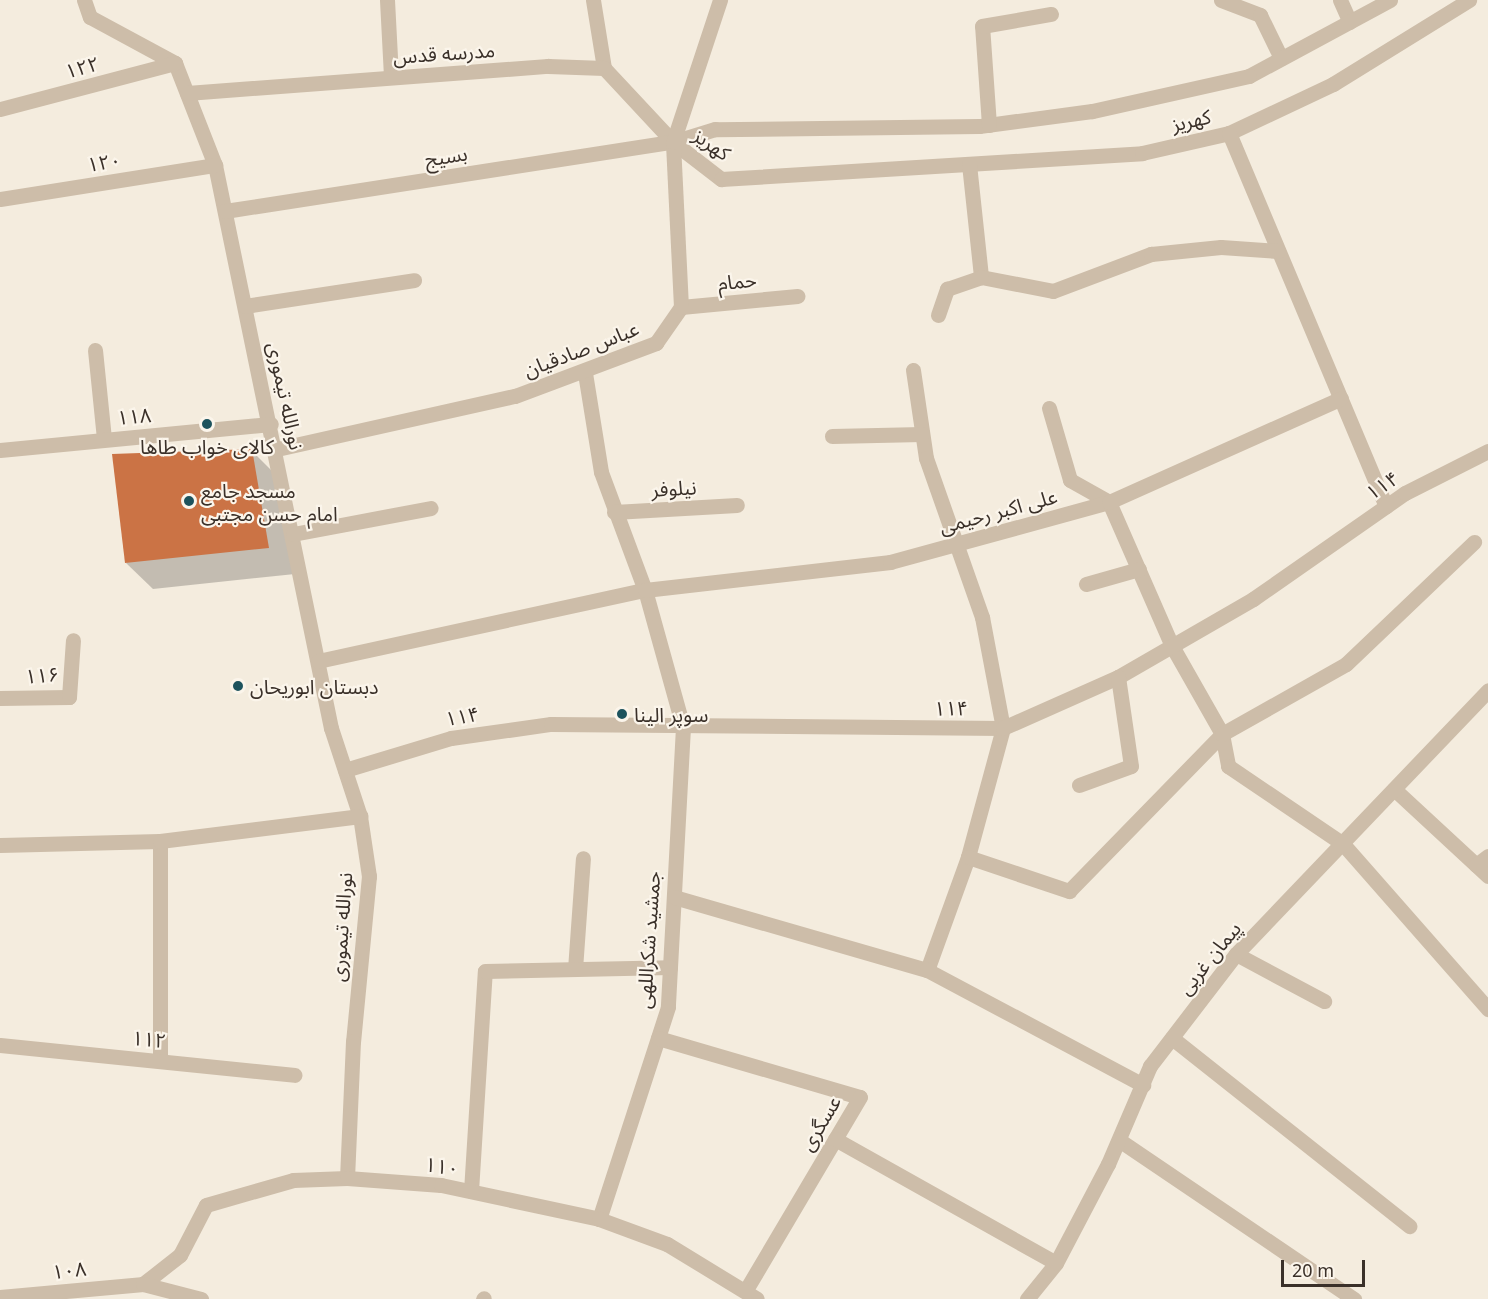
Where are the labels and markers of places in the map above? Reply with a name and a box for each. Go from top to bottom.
marker: کالای خواب طاها [200,417,214,431]
place label: کالای خواب طاها [140,434,274,458]
place label: مسجد جامع امام حسن مجتبی [201,478,338,525]
marker: مسجد جامع امام حسن مجتبی [182,494,196,508]
place label: دبستان ابوریحان [250,674,379,698]
marker: دبستان ابوریحان [231,679,245,693]
place label: سوپر الینا [634,702,708,726]
marker: سوپر الینا [615,707,629,721]

